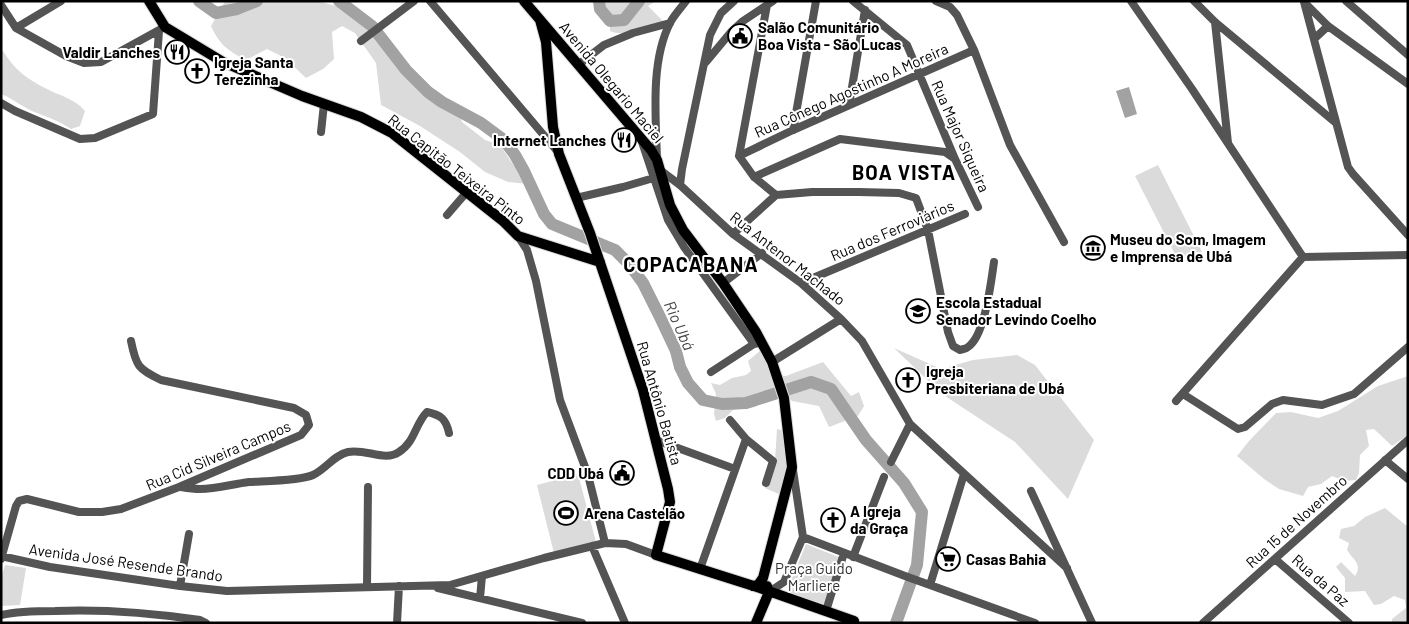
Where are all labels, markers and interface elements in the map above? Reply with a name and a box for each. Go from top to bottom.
street label: Avenida Olegario Maciel [556,18,668,146]
place label: Salão Comunitário Boa Vista - São Lucas [758,18,902,53]
public building icon: Salão Comunitário Boa Vista - São Lucas [727,23,753,49]
restaurant icon: Valdir Lanches [164,39,190,65]
street label: Rua Cônego Agostinho A Moreira [751,39,951,141]
place label: Valdir Lanches [62,43,160,61]
place label: Igreja Santa Terezinha [214,53,293,88]
church icon: Igreja Santa Terezinha [184,58,210,84]
street label: Rua Major Siqueira [928,77,994,195]
street label: Rua Capitão Teixeira Pinto [385,110,529,228]
restaurant icon: Internet Lanches [611,127,637,153]
place label: Internet Lanches [493,131,606,149]
district label: BOA VISTA [852,160,956,184]
street label: Rua dos Ferroviários [828,196,956,264]
street label: Rua Antenor Machado [727,207,849,309]
place label: Museu do Som, Imagem e Imprensa de Ubá [1110,230,1266,265]
museum icon: Museu do Som, Imagem e Imprensa de Ubá [1080,235,1106,261]
district label: COPACABANA [623,252,759,276]
place label: Escola Estadual Senador Levindo Coelho [936,293,1097,328]
water label: Rio Ubá [661,298,699,352]
school or university icon: Escola Estadual Senador Levindo Coelho [905,298,931,324]
street label: Rua Antônio Batista [634,339,686,467]
place label: Igreja Presbiteriana de Ubá [926,362,1064,397]
church icon: Igreja Presbiteriana de Ubá [895,367,921,393]
street label: Rua Cid Silveira Campos [143,416,293,494]
public building icon: CDD Ubá [609,460,635,486]
place label: CDD Ubá [547,464,604,482]
street label: Rua 15 de Novembro [1242,471,1350,571]
sports icon: Arena Castelão [553,500,579,526]
place label: A Igreja da Graça [850,502,908,537]
place label: Arena Castelão [584,504,685,522]
church icon: A Igreja da Graça [820,507,846,533]
street label: Avenida José Resende Brando [28,539,224,585]
supermarket icon: Casas Bahia [935,546,961,572]
place label: Casas Bahia [966,550,1046,568]
street label: Rua da Paz [1289,550,1354,610]
park label: Praça Guido Marliere [775,559,853,594]

